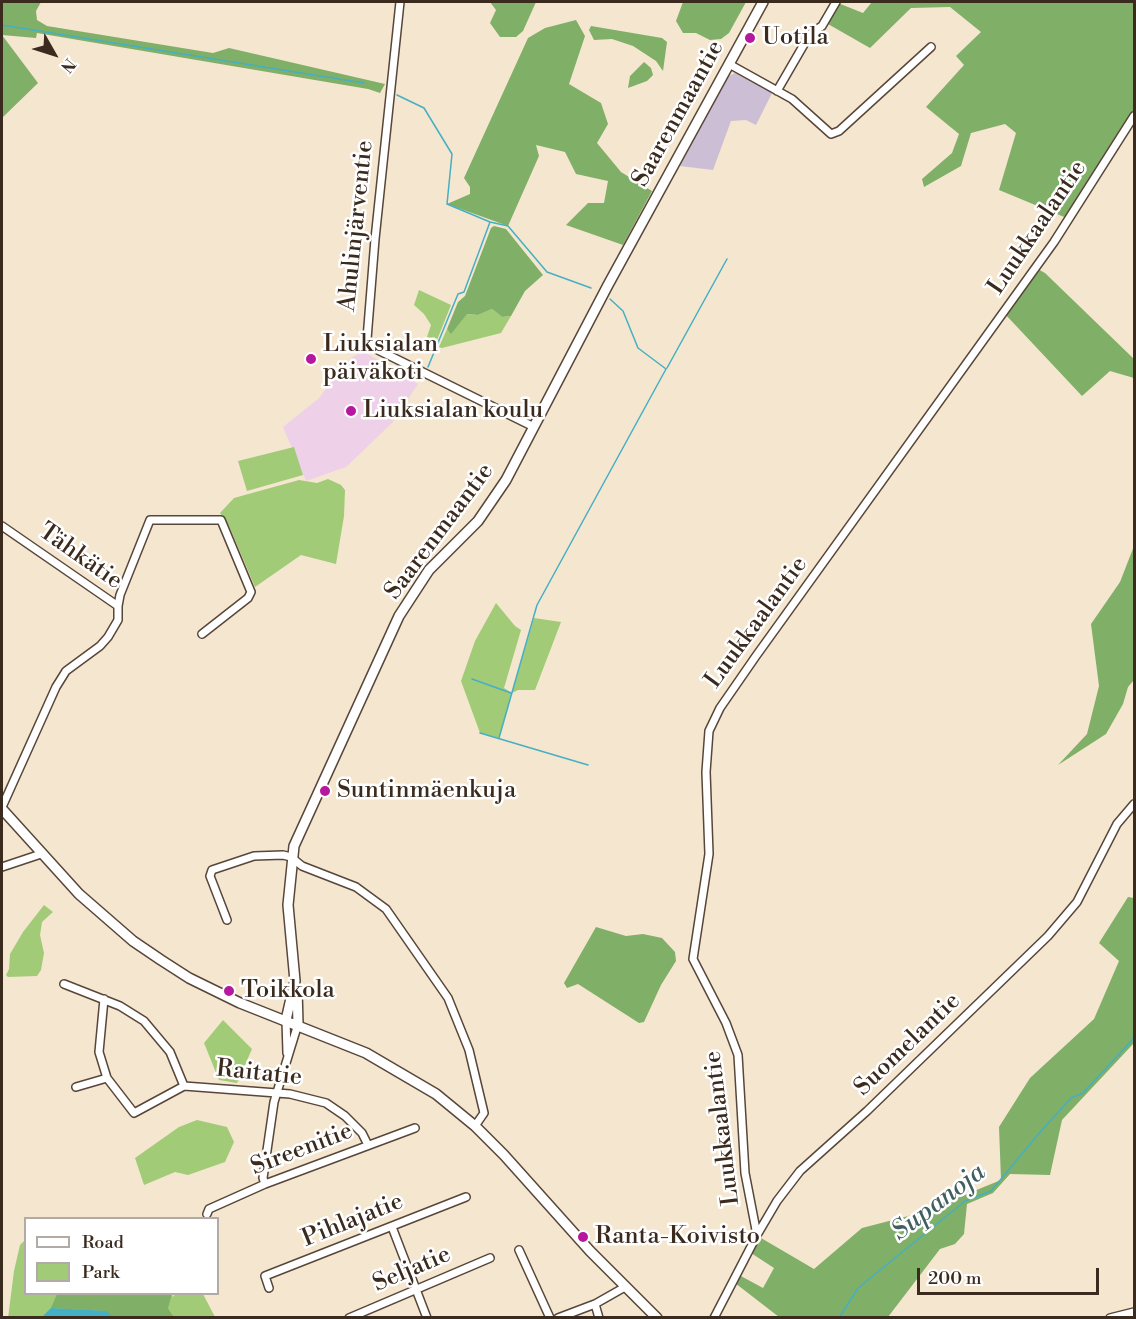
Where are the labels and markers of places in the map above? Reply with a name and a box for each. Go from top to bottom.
place label: Uotila [762,24,829,52]
marker: Uotila [743,31,757,45]
place label: Liuksialan päiväkoti [323,331,438,387]
marker: Liuksialan päiväkoti [304,352,318,366]
place label: Liuksialan koulu [363,397,543,425]
marker: Liuksialan koulu [344,404,358,418]
place label: Suntinmäenkuja [337,777,516,805]
marker: Suntinmäenkuja [318,784,332,798]
place label: Toikkola [241,977,335,1005]
marker: Toikkola [222,984,236,998]
place label: Ranta-Koivisto [595,1223,760,1251]
marker: Ranta-Koivisto [576,1230,590,1244]

